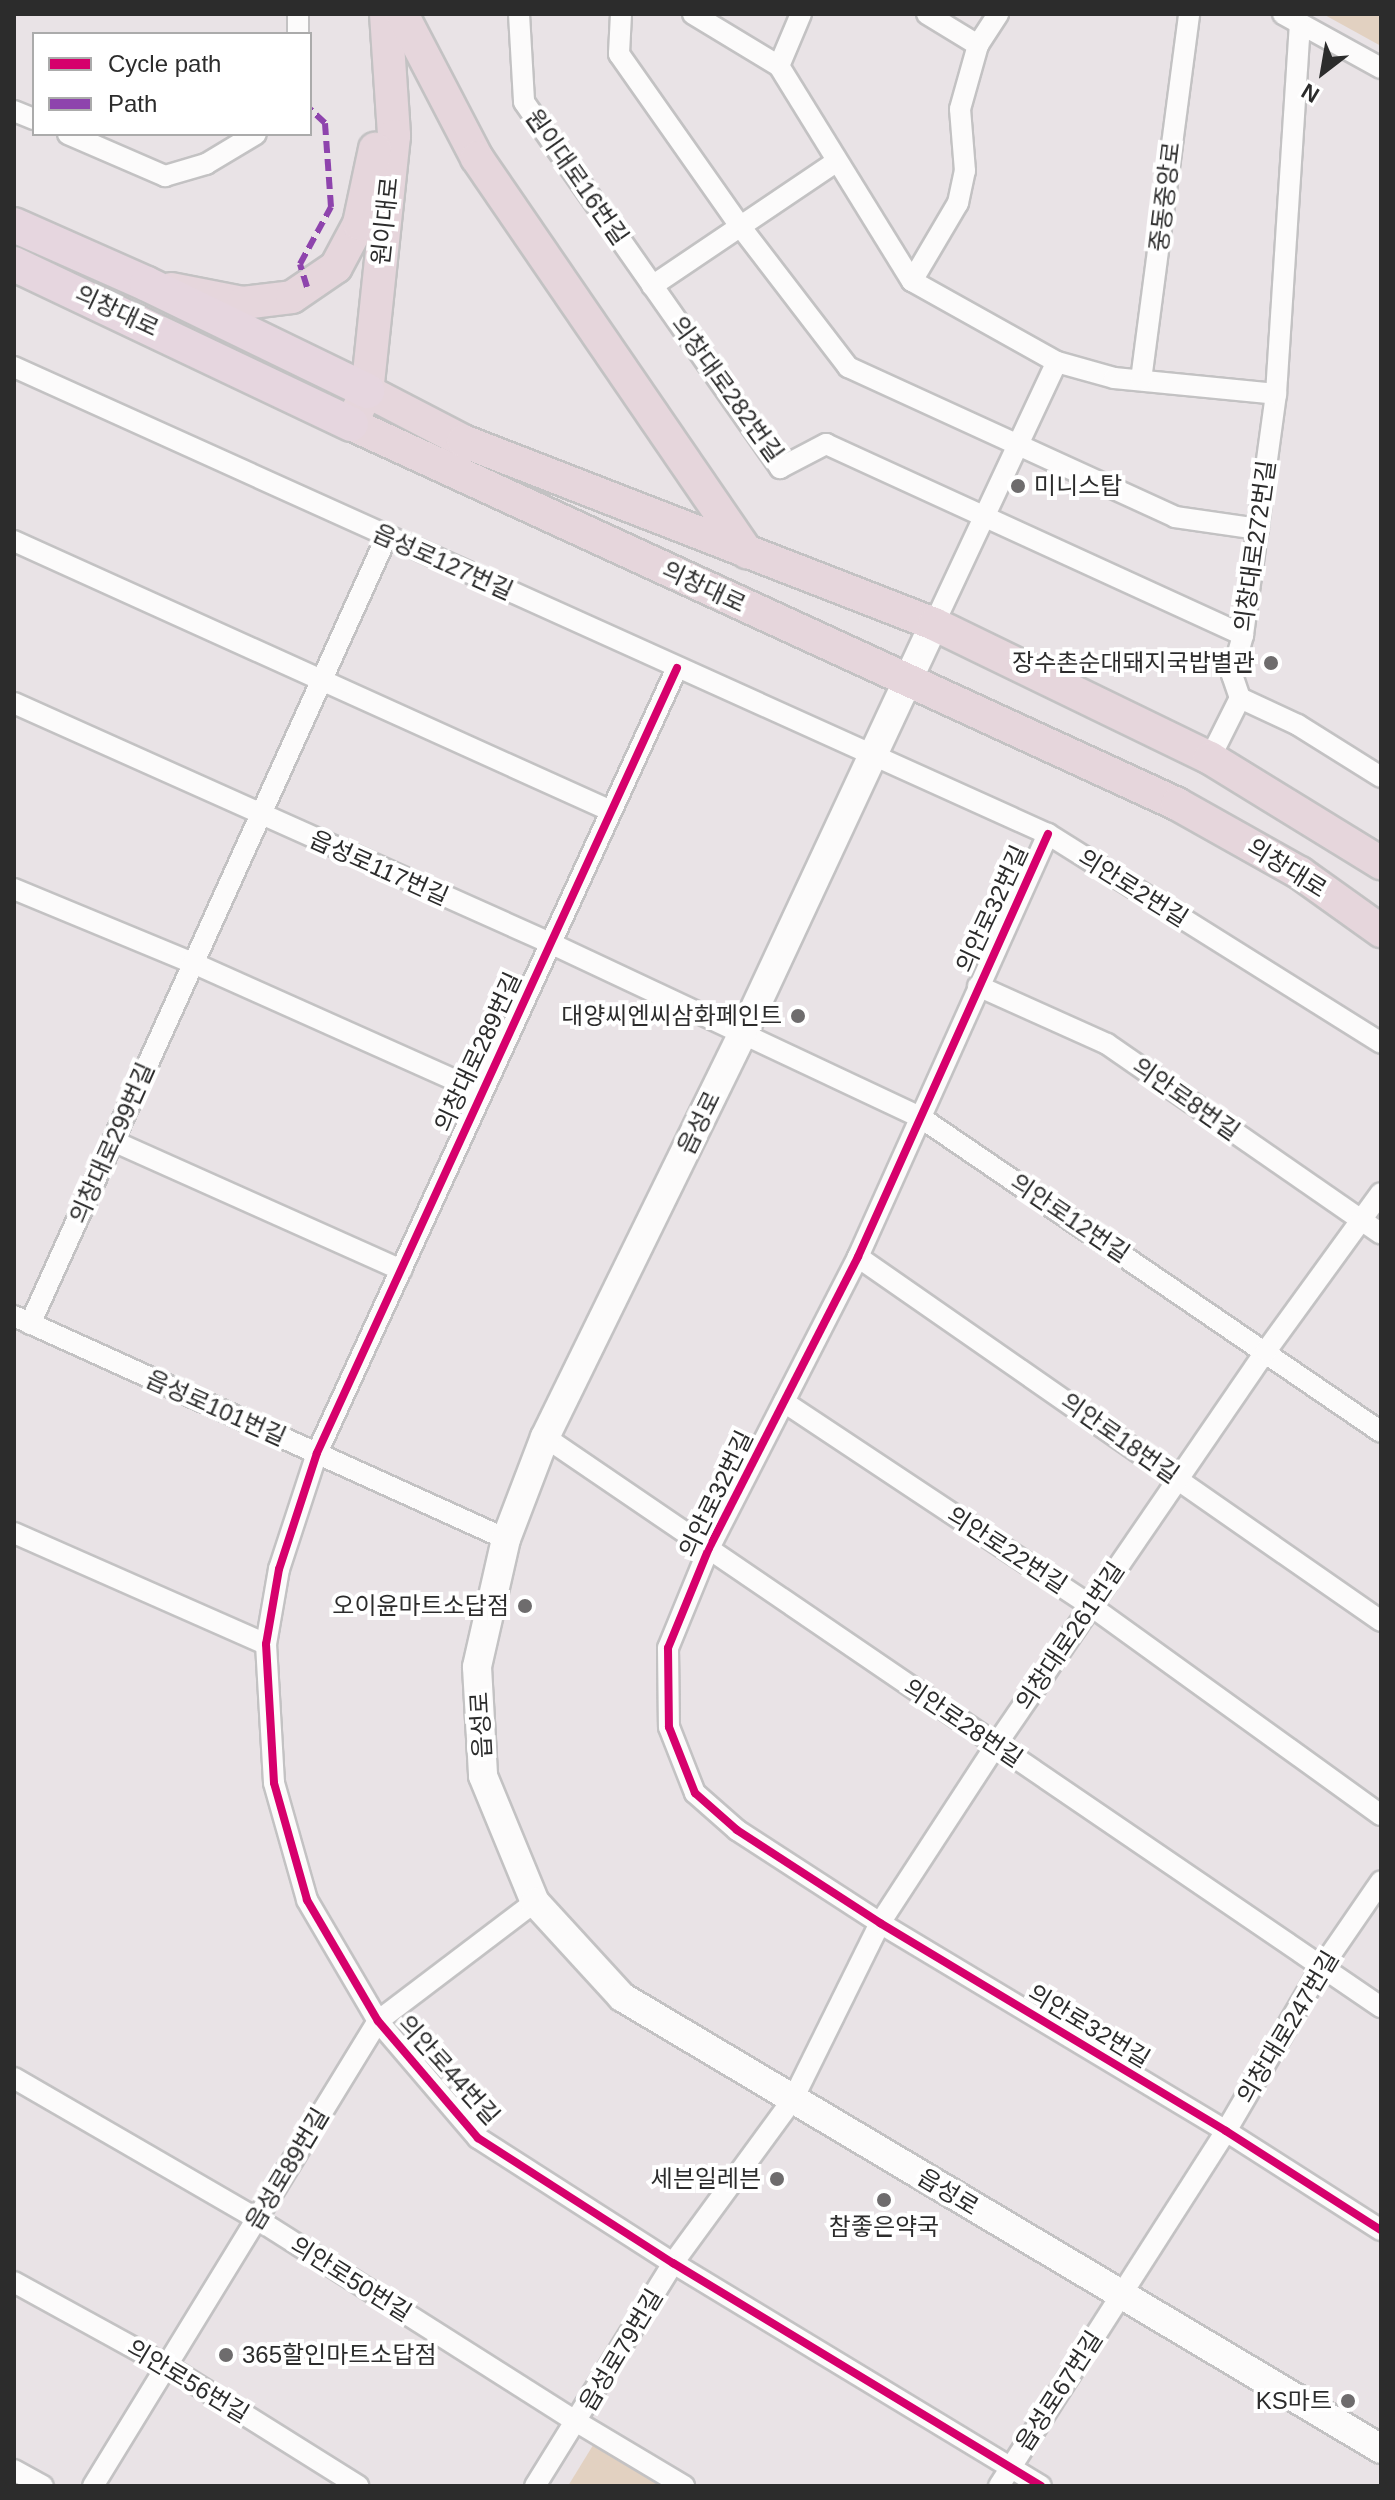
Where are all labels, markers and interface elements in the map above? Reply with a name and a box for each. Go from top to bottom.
legend [32,32,312,136]
north arrow [1283,32,1363,112]
text: Cycle path [108,50,221,77]
text: N [1297,78,1324,108]
text: Path [108,90,157,117]
street label: 원이대로16번길 [520,104,634,250]
street label: 중동중앙로 [1144,140,1186,254]
street label: 원이대로 [366,176,404,266]
street label: 의창대로 [71,279,163,343]
street label: 의창대로282번길 [665,311,789,467]
street label: 의창대로272번길 [1229,459,1281,633]
place label: 미니스탑 [1034,472,1122,500]
marker: 미니스탑 [1009,477,1027,495]
street label: 읍성로127번길 [368,518,518,606]
street label: 의창대로 [658,555,750,619]
place label: 장수촌순대돼지국밥별관 [1012,649,1255,677]
marker: 장수촌순대돼지국밥별관 [1262,654,1280,672]
street label: 읍성로117번길 [305,825,453,911]
street label: 의창대로 [1242,832,1332,904]
street label: 의안로32번길 [950,841,1034,977]
street label: 의안로2번길 [1073,843,1193,933]
street label: 의창대로289번길 [428,968,528,1136]
place label: 대양씨엔씨삼화페인트 [561,1002,782,1030]
marker: 대양씨엔씨삼화페인트 [789,1007,807,1025]
street label: 의안로8번길 [1127,1052,1245,1146]
street label: 의창대로299번길 [64,1058,160,1228]
street label: 읍성로 [672,1087,726,1159]
street label: 의안로12번길 [1005,1168,1135,1268]
street label: 읍성로101번길 [141,1364,291,1452]
street label: 의안로18번길 [1056,1387,1184,1489]
street label: 의안로32번길 [673,1426,759,1562]
street label: 의안로22번길 [942,1501,1072,1599]
street label: 의창대로261번길 [1010,1556,1130,1716]
place label: 오이윤마트소답점 [332,1592,509,1620]
marker: 오이윤마트소답점 [516,1597,534,1615]
street label: 의안로28번길 [898,1673,1028,1773]
street label: 읍성로 [465,1691,497,1759]
street label: 의창대로247번길 [1231,1946,1345,2108]
street label: 의안로32번길 [1023,1978,1155,2074]
street label: 의안로44번길 [392,2009,506,2131]
street label: 읍성로89번길 [239,2103,335,2235]
street label: 읍성로 [912,2163,984,2221]
place label: 세븐일레븐 [651,2165,761,2193]
marker: 세븐일레븐 [768,2170,786,2188]
marker: 참좋은약국 [875,2191,893,2209]
place label: 참좋은약국 [829,2213,939,2241]
street label: 의안로50번길 [285,2230,417,2328]
street label: 읍성로79번길 [573,2284,669,2416]
street label: 읍성로67번길 [1010,2326,1108,2456]
street label: 의안로56번길 [122,2333,254,2429]
place label: 365할인마트소답점 [242,2341,437,2369]
marker: 365할인마트소답점 [217,2346,235,2364]
place label: KS마트 [1256,2387,1332,2415]
marker: KS마트 [1339,2392,1357,2410]

